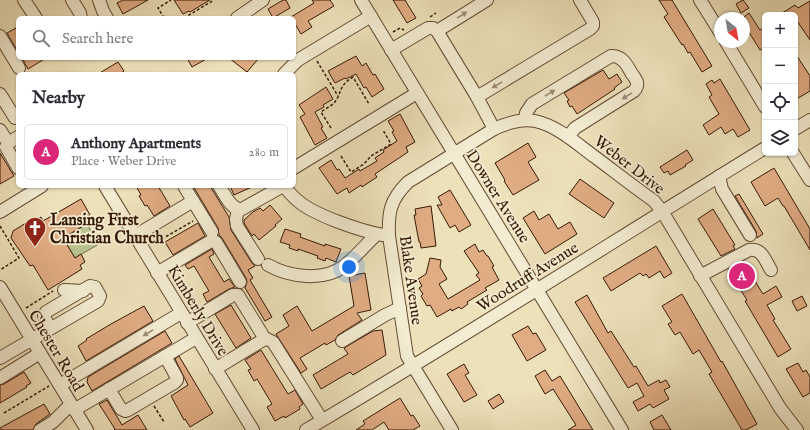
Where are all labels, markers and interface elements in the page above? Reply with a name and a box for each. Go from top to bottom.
one-way arrow [456,12,468,19]
north arrow [714,12,750,48]
map controls [762,12,798,156]
button: + [762,12,798,48]
search box [16,16,296,60]
icon: search [30,27,52,49]
text: Search here [62,29,133,48]
button: − [762,48,798,84]
one-way arrow [491,82,503,89]
button: locate [762,84,798,120]
text: Nearby [32,88,85,109]
one-way arrow [545,89,555,97]
one-way arrow [621,92,633,99]
button: layers [762,120,798,156]
street label: Weber Drive [589,132,668,199]
text: Anthony Apartments [71,134,201,153]
text: A [42,144,50,161]
text: 280 m [249,144,279,161]
street label: Downer Avenue [461,147,534,247]
text: Place · Weber Drive [71,153,176,170]
place label: Lansing First Christian Church [50,211,164,249]
church icon: Lansing First Christian Church [22,215,48,248]
street label: Blake Avenue [394,234,426,326]
street label: Woodruff Avenue [473,238,583,317]
your location [339,257,359,277]
pin: A [729,261,755,291]
street label: Kimberly Drive [162,262,232,360]
street label: Chester Road [23,307,88,396]
one-way arrow [143,329,153,337]

